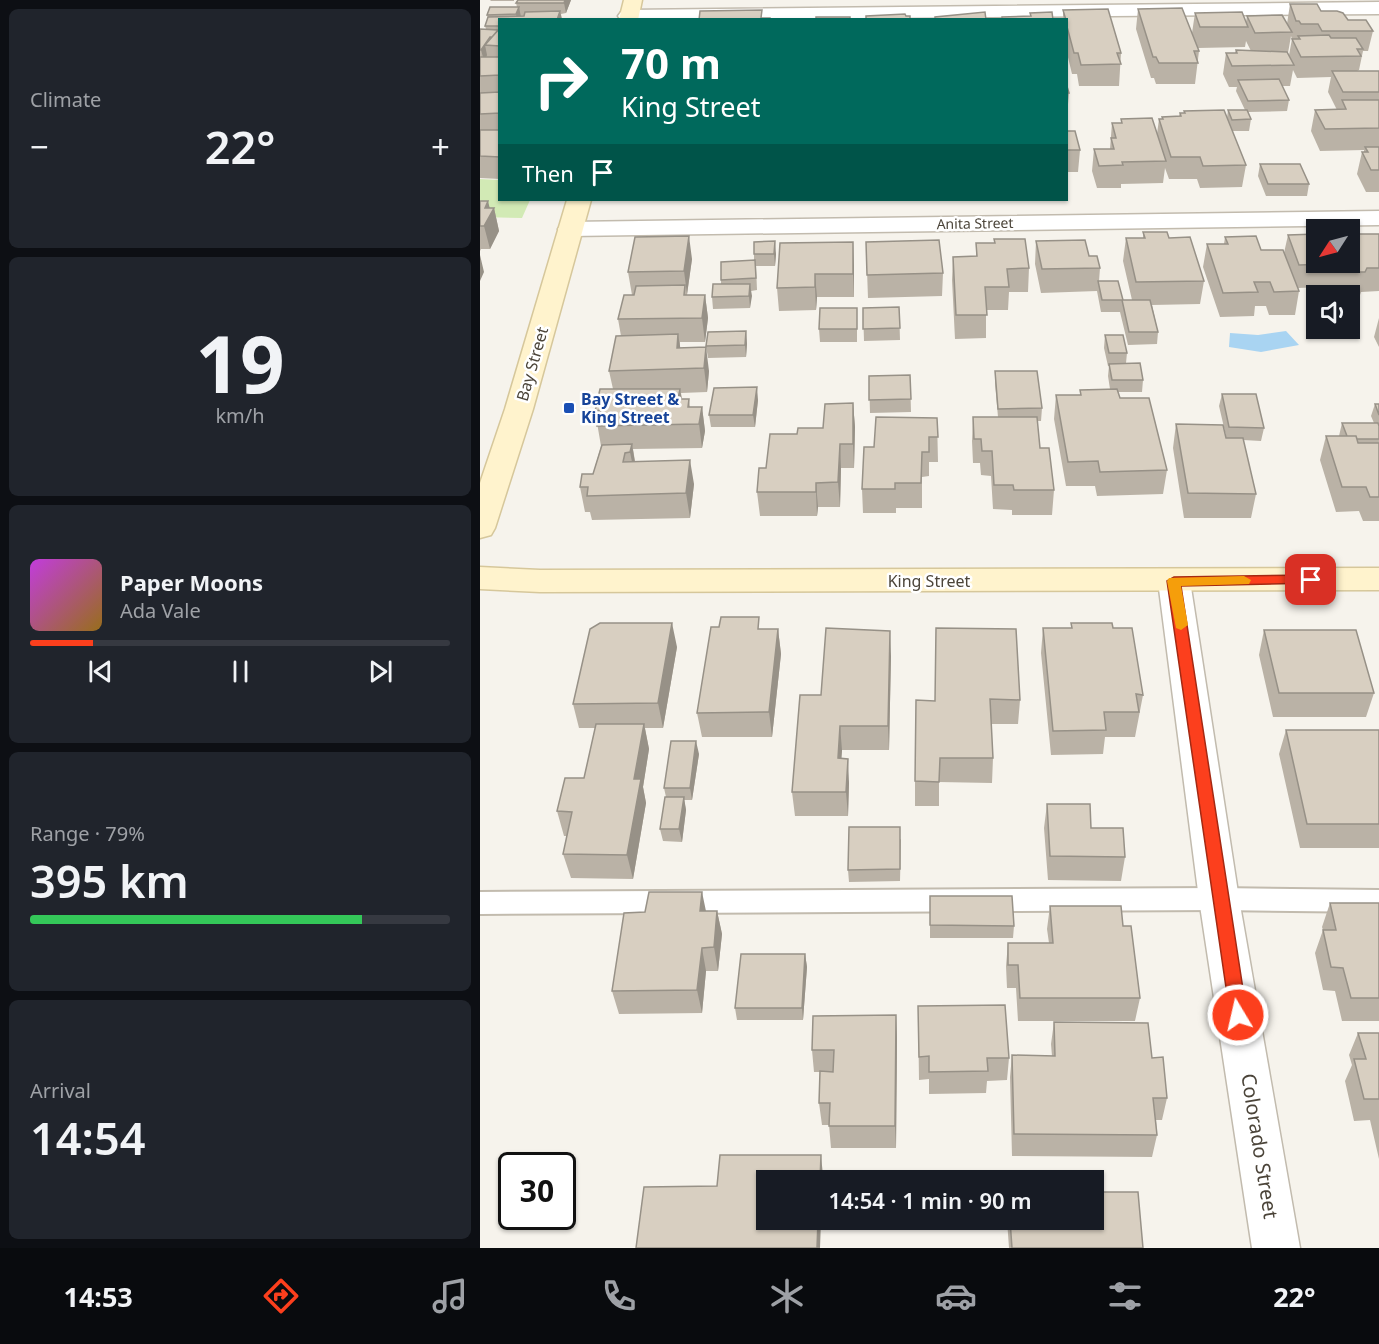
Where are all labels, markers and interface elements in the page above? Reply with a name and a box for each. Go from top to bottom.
text: 70 m [621,34,721,91]
icon: right [522,42,600,120]
text: Climate [30,86,101,113]
text: King Street [621,88,760,125]
text: 22° [205,116,275,177]
text: − [30,124,49,169]
text: + [431,124,450,169]
icon: arrive [586,156,619,189]
text: Then [522,158,574,188]
street label: Anita Street [936,213,1014,233]
north arrow [1306,219,1360,273]
map controls [1306,219,1360,339]
button: sound [1306,285,1360,339]
text: 19 [195,310,285,416]
street label: Bay Street [511,324,553,404]
place label: Bay Street & King Street [581,388,679,428]
marker: Bay Street & King Street [562,401,576,415]
text: km/h [215,402,265,429]
pin [1285,554,1336,605]
icon: arrive [1294,563,1327,596]
text: Paper Moons [120,567,263,597]
street label: King Street [888,570,971,592]
text: Ada Vale [120,597,201,624]
icon: previous [84,655,117,688]
icon: pause [224,655,257,688]
icon: next [364,655,397,688]
text: Range · 79% [30,820,145,847]
text: 395 km [30,850,189,911]
position arrow [1206,983,1270,1047]
street label: Colorado Street [1235,1072,1285,1220]
text: Arrival [30,1077,91,1104]
text: 14:54 [30,1107,145,1168]
speed limit sign: 30 [498,1152,576,1230]
text: 14:54 · 1 min · 90 m [828,1185,1032,1215]
icon: directions [260,1275,302,1317]
icon: music [429,1275,471,1317]
icon: phone [598,1275,640,1317]
icon: climate [766,1275,808,1317]
icon: car [935,1275,977,1317]
icon: filters [1104,1275,1146,1317]
text: 14:53 [63,1278,133,1315]
text: 22° [1273,1278,1316,1315]

